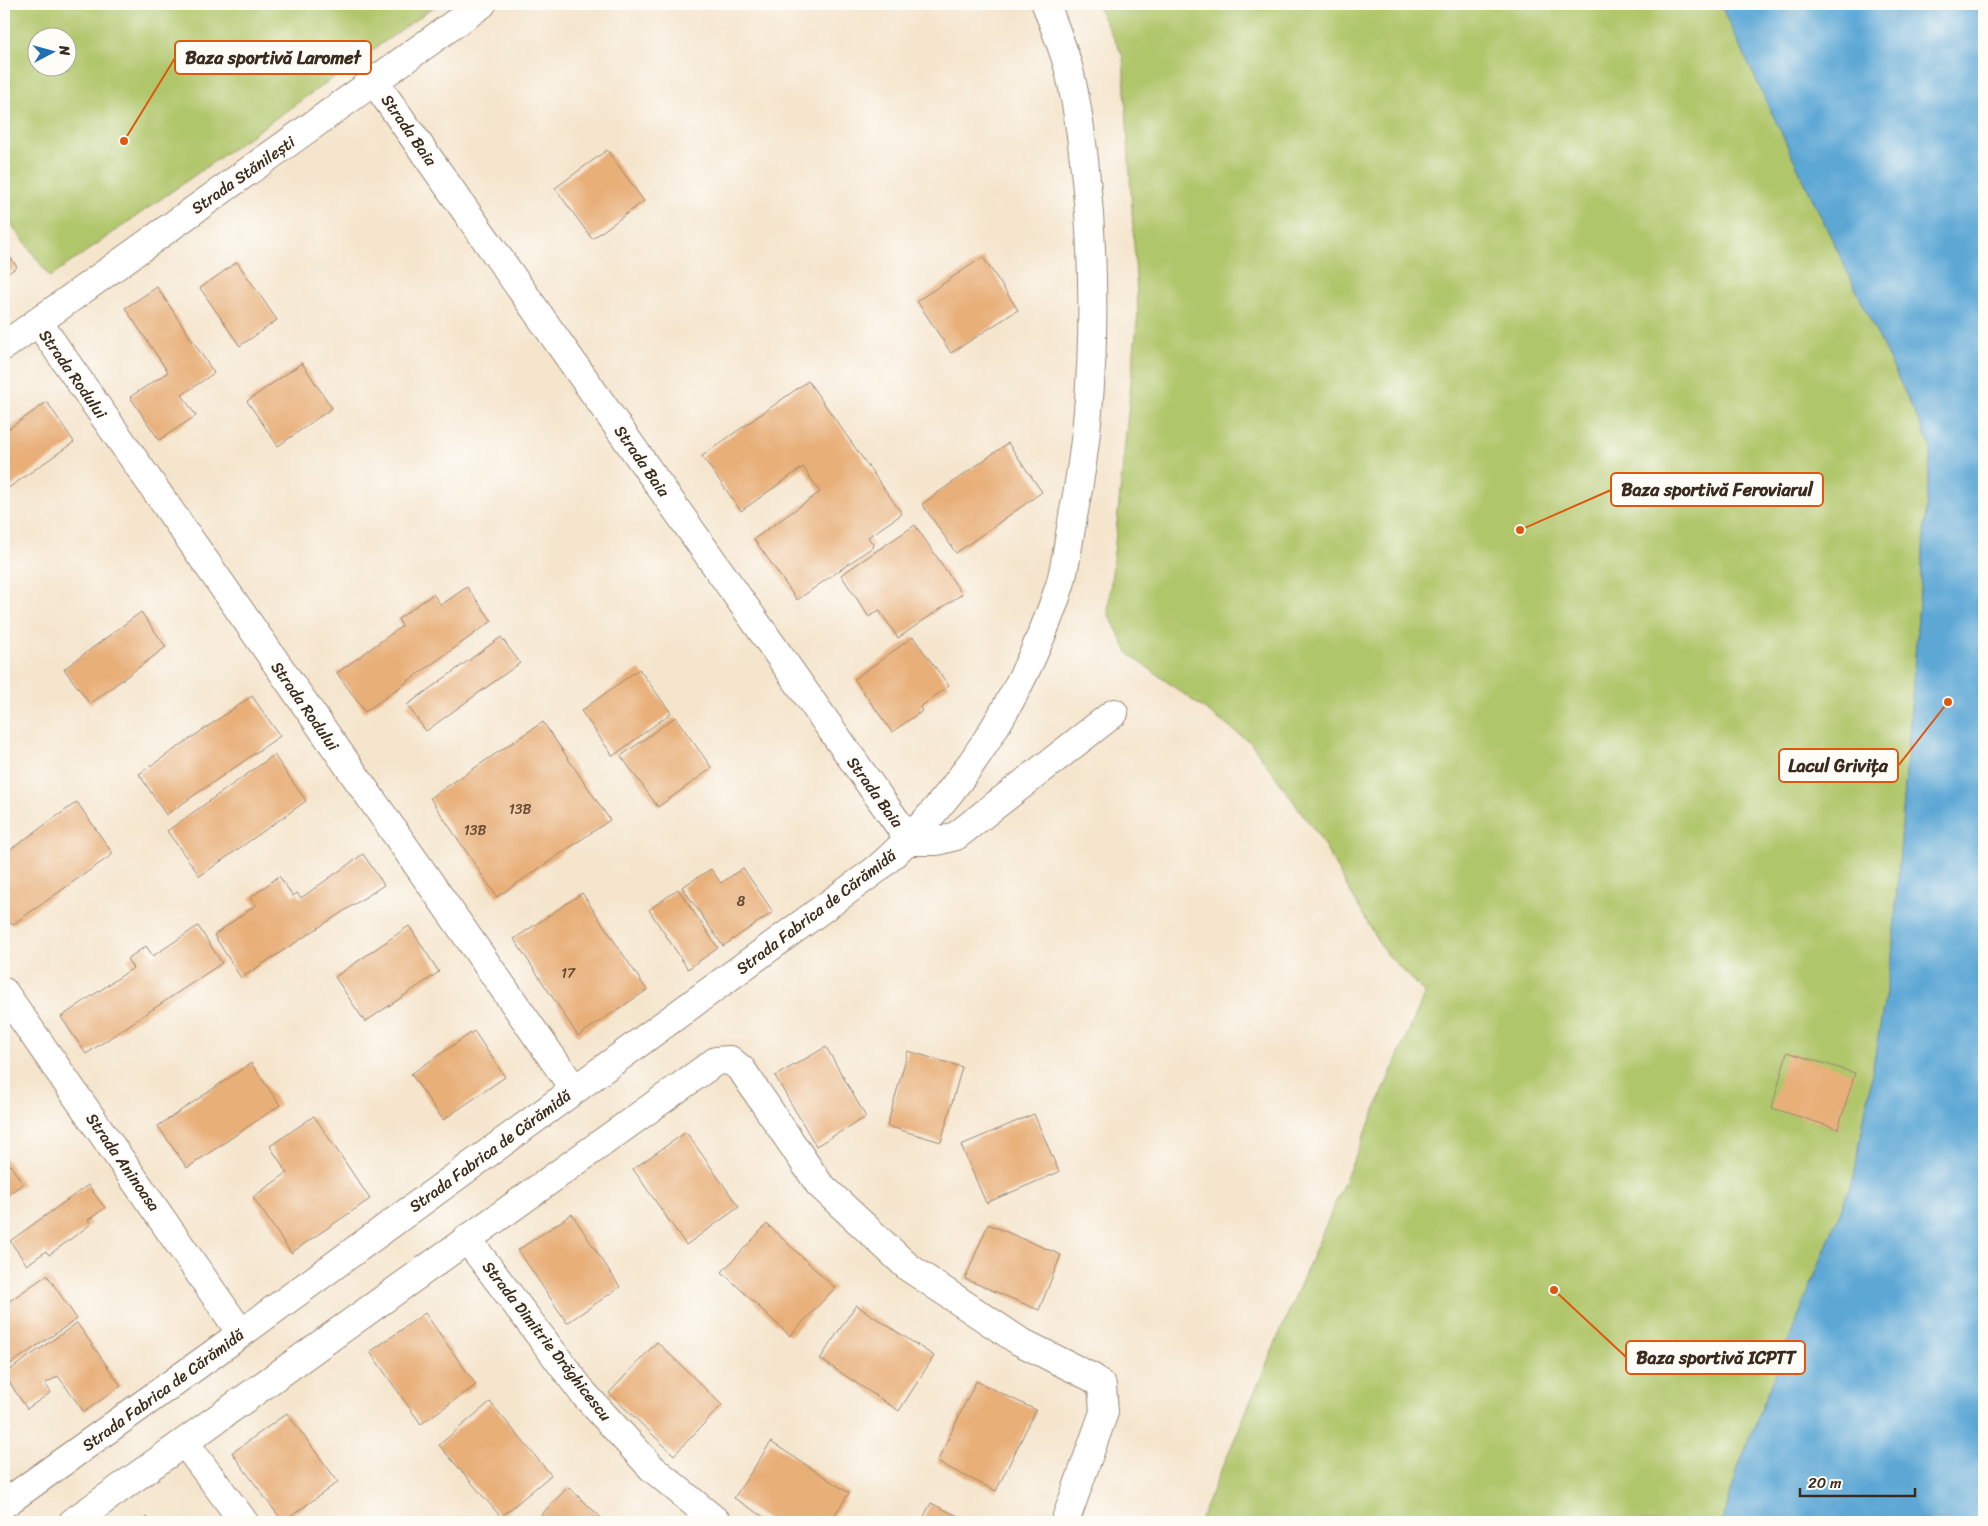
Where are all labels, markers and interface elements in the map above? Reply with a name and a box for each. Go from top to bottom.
north arrow [28,28,78,78]
callout: Baza sportivă Laromet [175,41,371,74]
text: Baza sportivă Laromet [185,42,363,74]
text: N [51,44,77,57]
street label: Strada Baia [373,88,445,173]
street label: Strada Stănilești [185,128,302,222]
street label: Strada Rodului [31,323,115,426]
street label: Strada Baia [606,419,678,504]
callout: Baza sportivă Feroviarul [1611,473,1823,506]
text: Baza sportivă Feroviarul [1621,474,1814,506]
street label: Strada Rodului [263,655,347,758]
callout: Lacul Grivița [1779,749,1898,782]
street label: Strada Baia [839,750,912,835]
text: Lacul Grivița [1788,750,1889,782]
house number: 13B [509,797,531,822]
house number: 13B [464,818,486,843]
street label: Strada Fabrica de Cărămidă [729,841,903,982]
house number: 8 [737,889,746,914]
house number: 17 [561,961,576,986]
street label: Strada Fabrica de Cărămidă [403,1081,578,1220]
street label: Strada Aninoasa [78,1107,168,1217]
street label: Strada Dimitrie Drăghicescu [475,1254,620,1428]
street label: Strada Fabrica de Cărămidă [76,1320,251,1459]
callout: Baza sportivă ICPTT [1626,1341,1805,1374]
text: Baza sportivă ICPTT [1636,1342,1798,1374]
scale bar [1800,1466,1916,1498]
text: 20 m [1808,1470,1842,1496]

